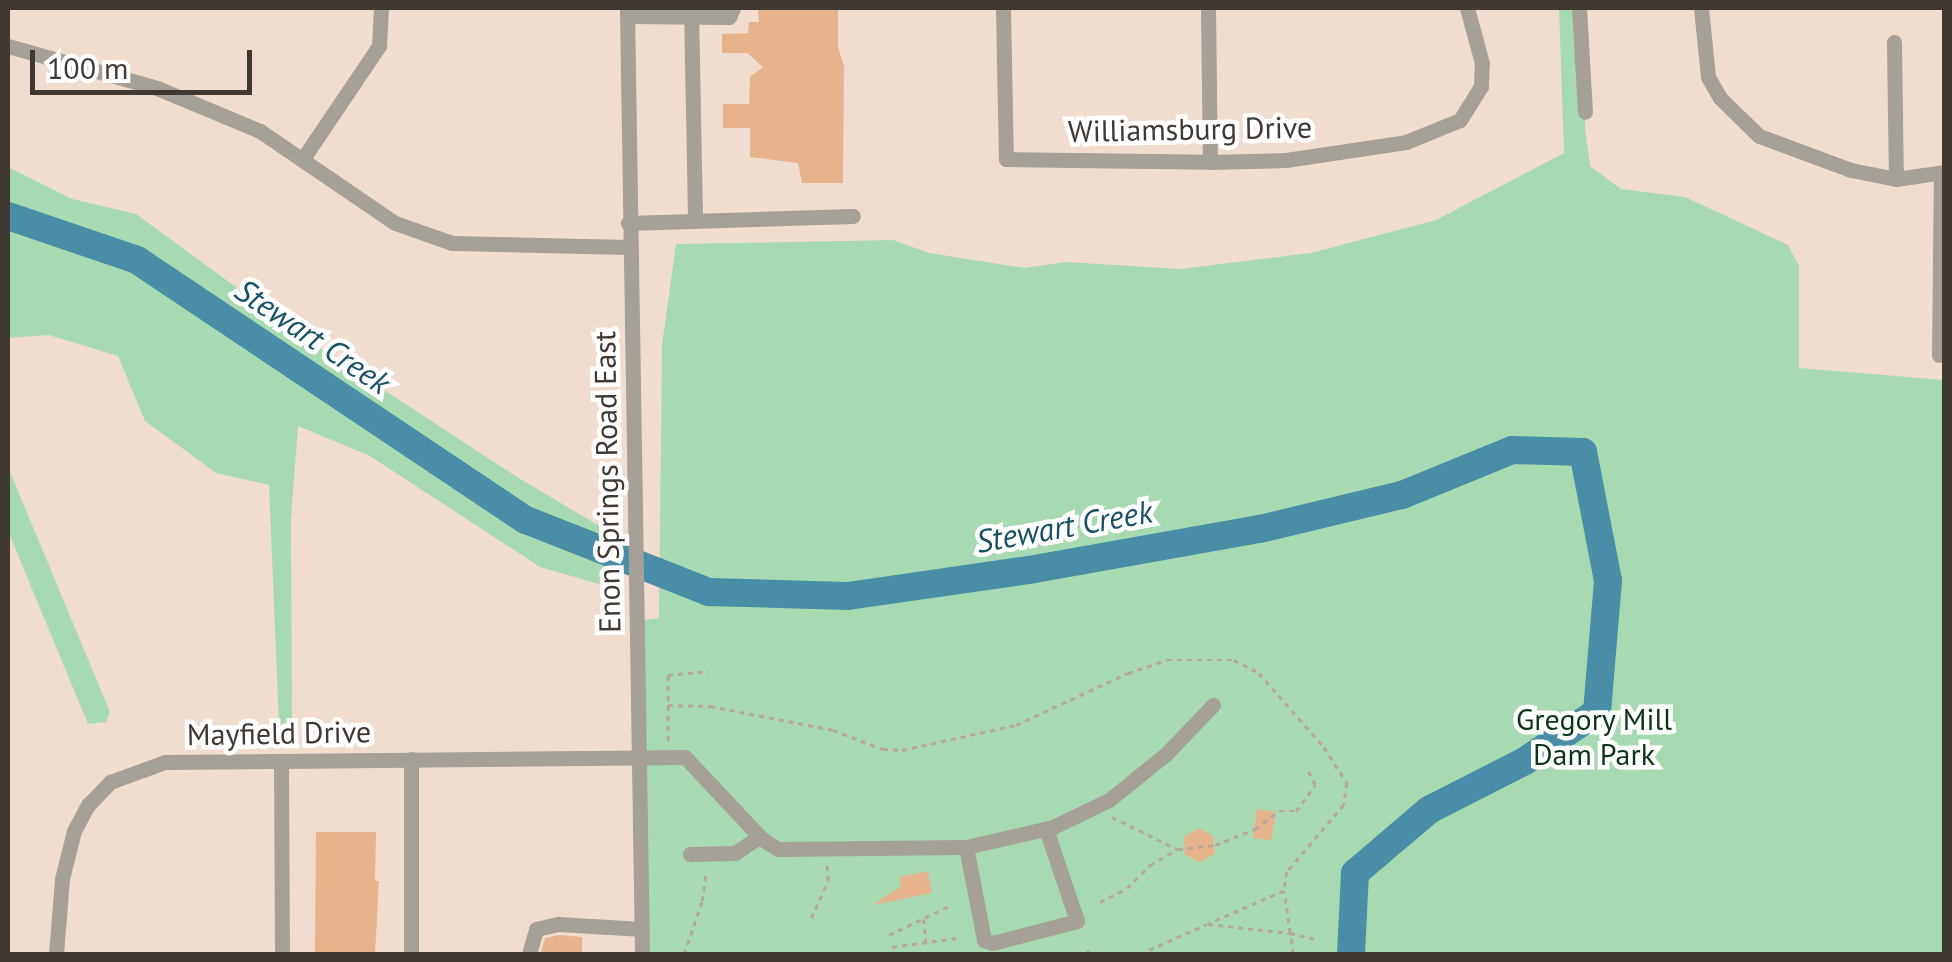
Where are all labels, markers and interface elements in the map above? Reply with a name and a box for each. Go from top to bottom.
scale bar [35,30,258,92]
text: 100 m [47,48,128,87]
street label: Williamsburg Drive [1068,109,1312,149]
water label: Stewart Creek [228,270,398,402]
street label: Enon Springs Road East [586,331,628,633]
water label: Stewart Creek [973,492,1155,560]
park label: Gregory Mill Dam Park [1515,701,1673,772]
street label: Mayfield Drive [187,713,371,753]

